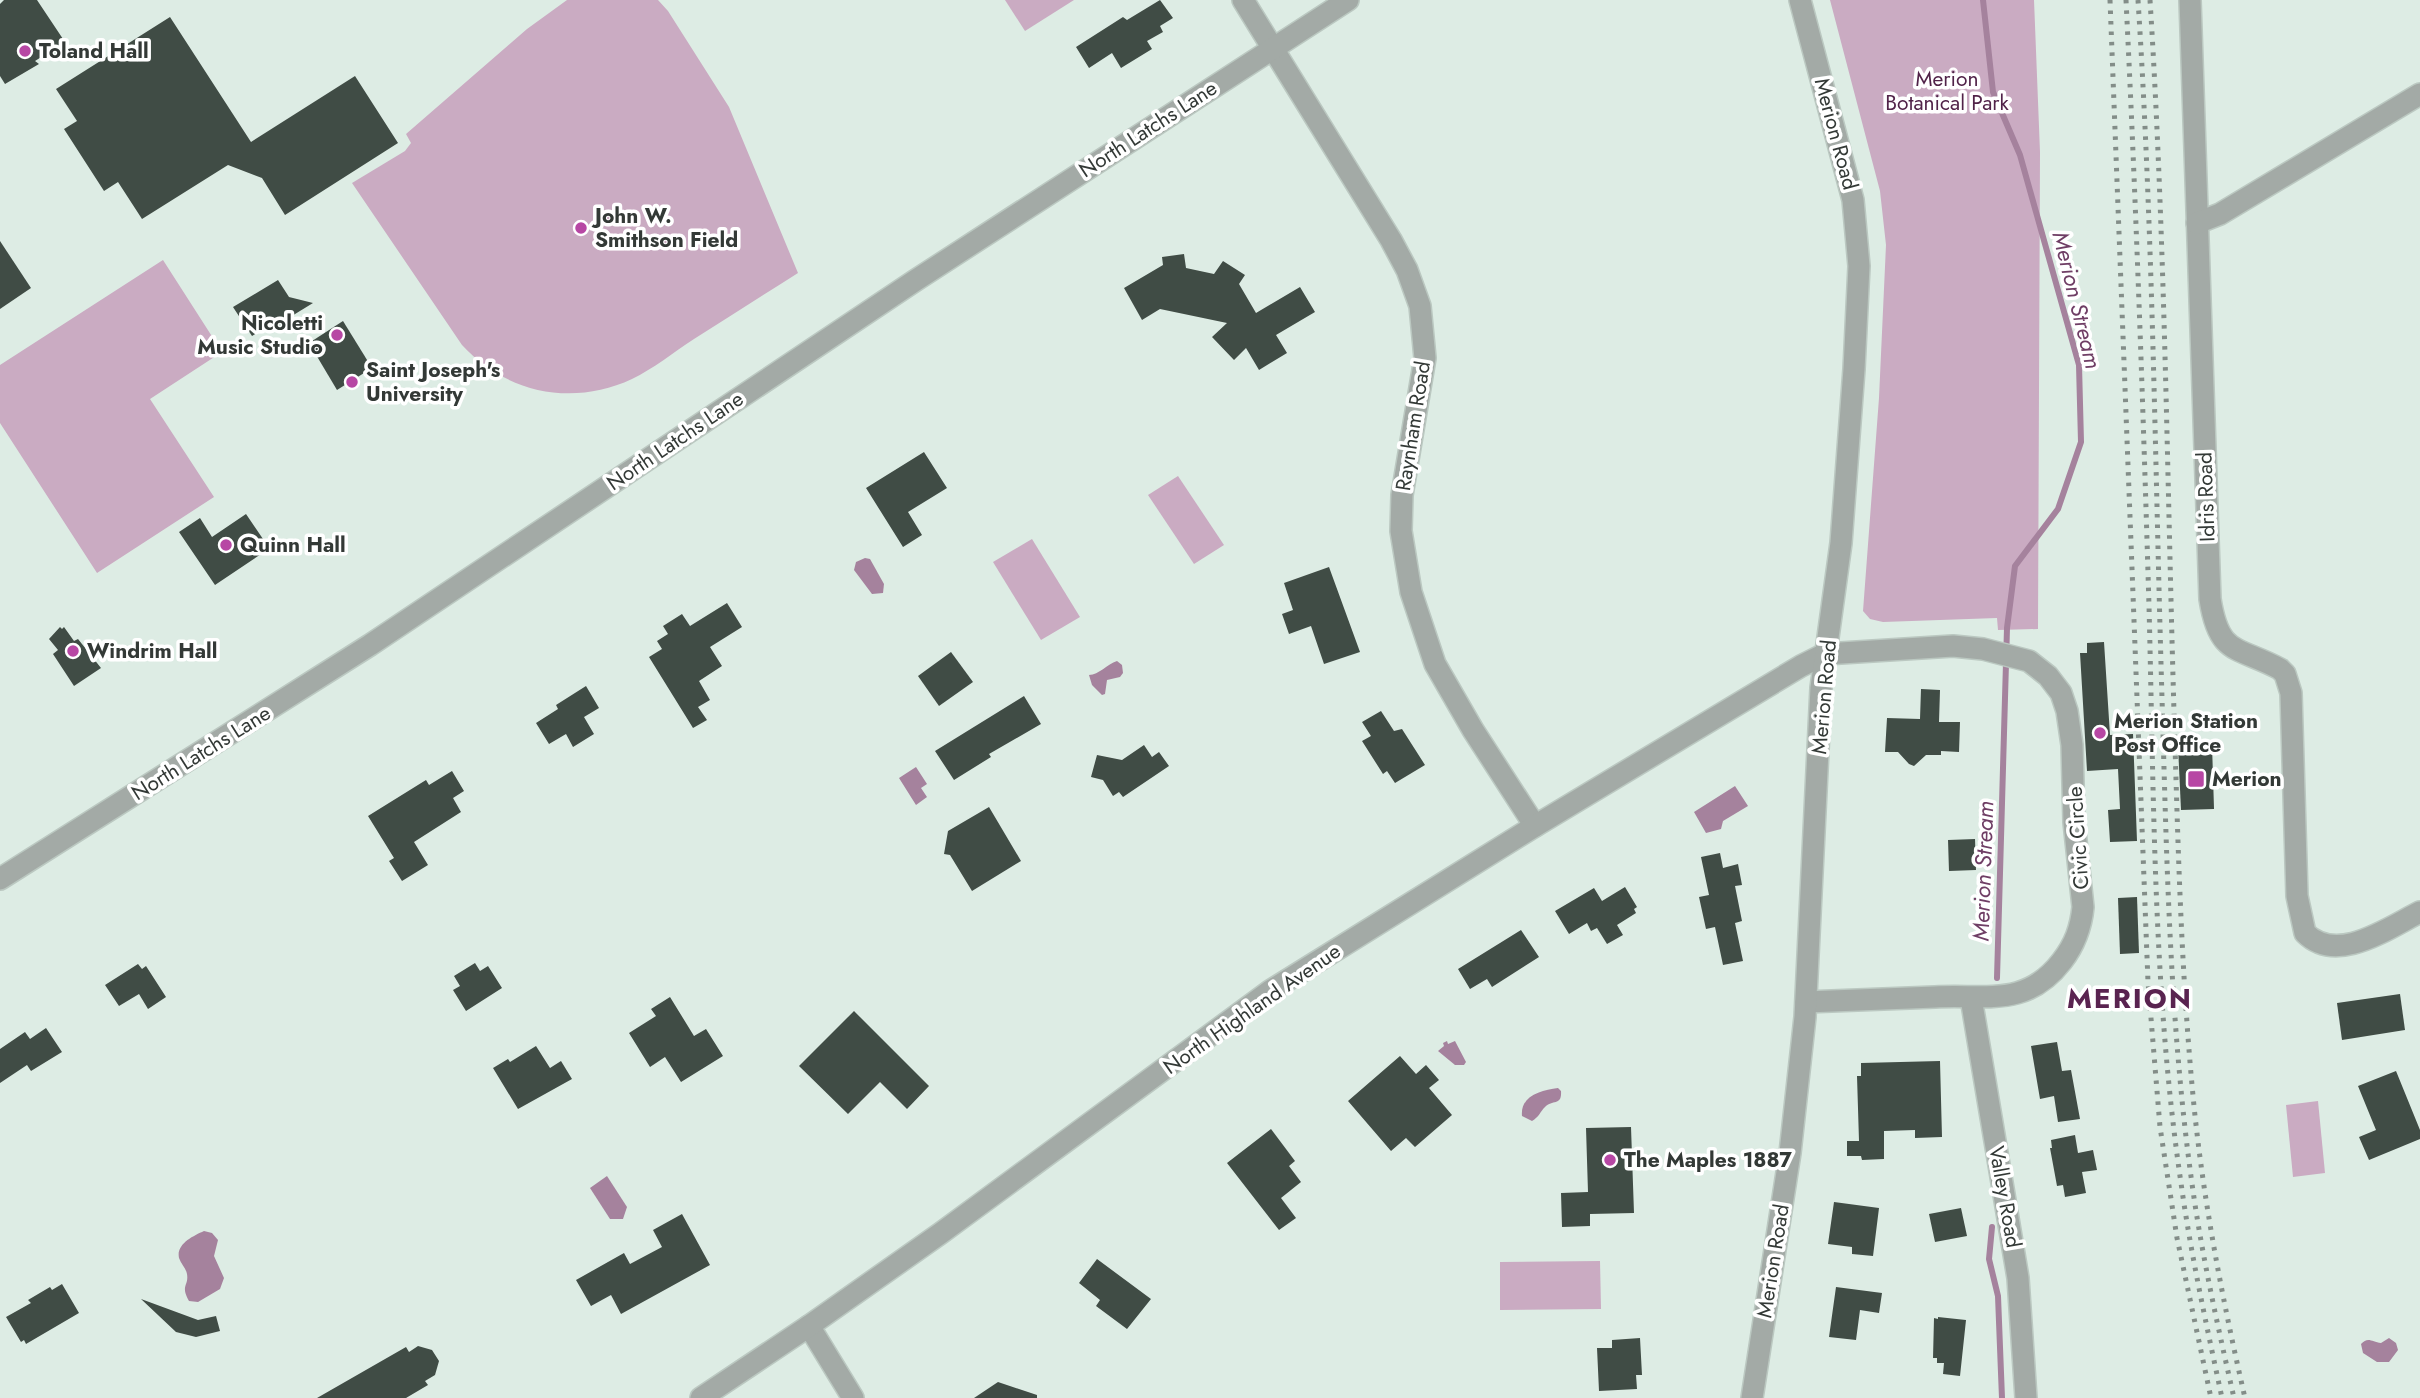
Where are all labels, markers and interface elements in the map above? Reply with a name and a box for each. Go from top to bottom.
place label: Toland Hall [39,36,149,66]
marker: Toland Hall [17,43,33,59]
park label: Merion Botanical Park [1885,64,2010,118]
street label: North Latchs Lane [1073,73,1223,185]
street label: Merion Road [1807,75,1865,193]
place label: John W. Smithson Field [591,201,738,255]
marker: John W. Smithson Field [573,220,589,236]
water label: Merion Stream [2044,228,2110,372]
place label: Nicoletti Music Studio [197,308,323,362]
marker: Nicoletti Music Studio [329,327,345,343]
place label: Saint Joseph's University [366,355,501,409]
street label: Raynham Road [1388,359,1438,493]
marker: Saint Joseph's University [344,374,360,390]
street label: North Latchs Lane [601,384,749,498]
street label: Idris Road [2189,452,2223,542]
place label: Quinn Hall [240,530,346,560]
marker: Quinn Hall [218,537,234,553]
place label: Windrim Hall [87,636,217,666]
street label: Merion Road [1804,639,1844,755]
marker: Windrim Hall [65,643,81,659]
street label: North Latchs Lane [126,698,277,808]
place label: Merion Station Post Office [2114,706,2258,760]
marker: Merion Station Post Office [2092,725,2108,741]
place label: Merion [2212,764,2282,794]
marker: Merion [2186,769,2206,789]
street label: Civic Circle [2059,785,2097,891]
water label: Merion Stream [1964,800,2002,942]
street label: North Highland Avenue [1157,936,1347,1082]
district label: MERION [2067,978,2193,1019]
street label: Valley Road [1981,1144,2029,1250]
place label: The Maples 1887 [1624,1145,1792,1175]
marker: The Maples 1887 [1602,1152,1618,1168]
street label: Merion Road [1749,1202,1797,1320]

